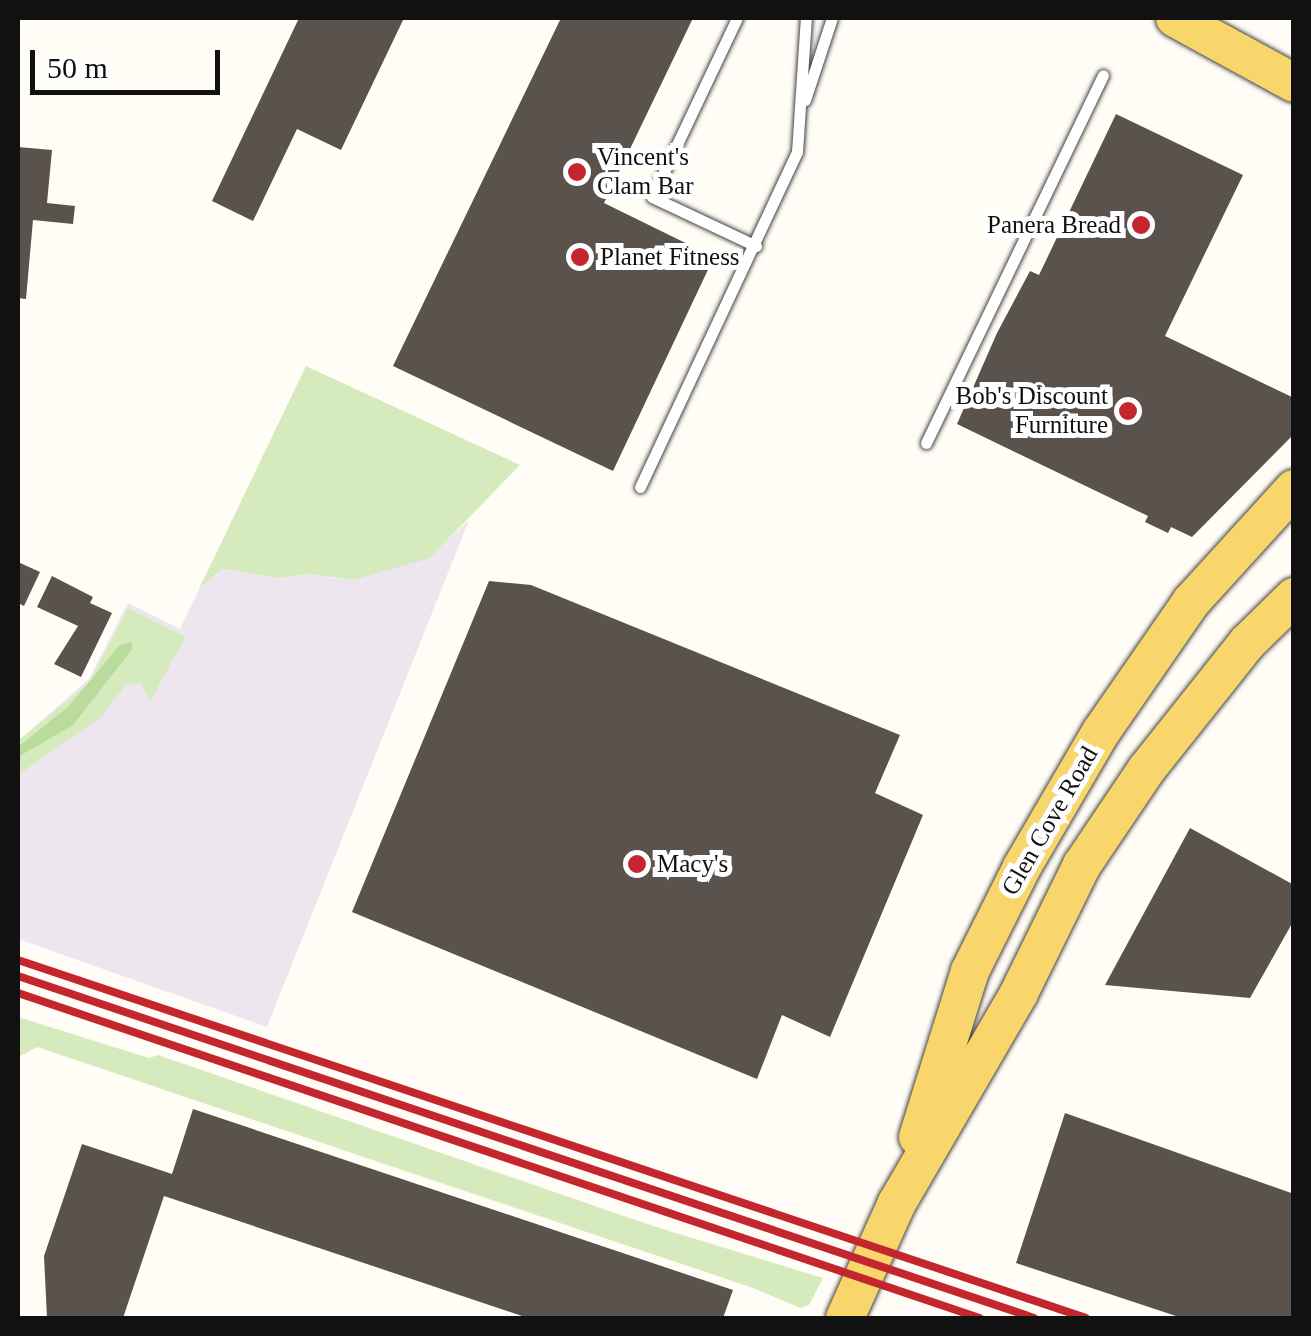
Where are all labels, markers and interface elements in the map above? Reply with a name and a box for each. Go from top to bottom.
scale bar [35,30,225,92]
text: 50 m [47,51,108,84]
place label: Vincent's Clam Bar [597,143,694,202]
marker: Vincent's Clam Bar [566,161,588,183]
place label: Panera Bread [987,210,1121,240]
marker: Panera Bread [1130,214,1152,236]
place label: Planet Fitness [600,242,740,272]
marker: Planet Fitness [569,246,591,268]
place label: Bob's Discount Furniture [956,382,1108,441]
marker: Bob's Discount Furniture [1117,400,1139,422]
street label: Glen Cove Road [995,741,1105,901]
place label: Macy's [657,849,728,879]
marker: Macy's [626,853,648,875]

